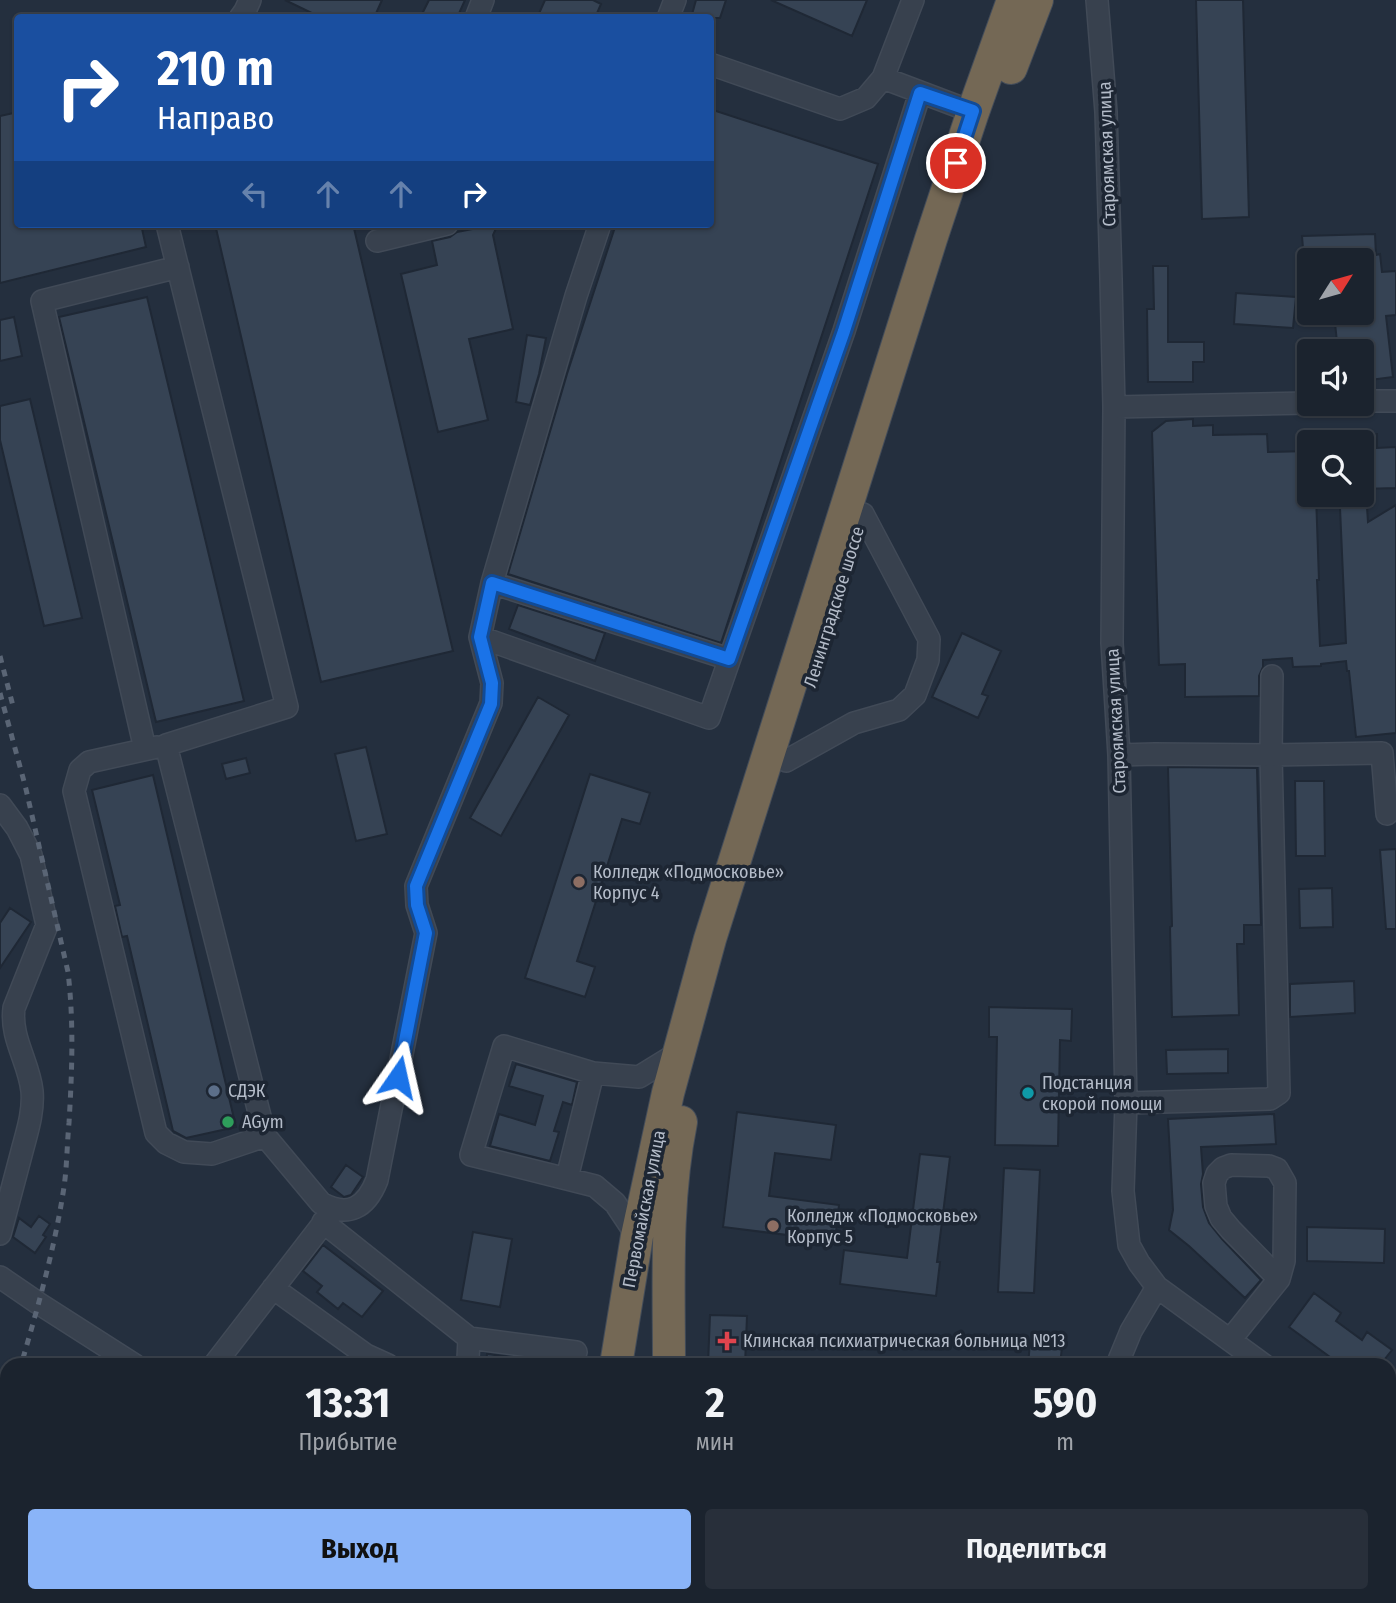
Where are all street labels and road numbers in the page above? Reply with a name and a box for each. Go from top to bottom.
street label: Староямская улица [1093,81,1121,227]
street label: Ленинградское шоссе [799,524,869,690]
street label: Староямская улица [1101,648,1131,794]
street label: Первомайская улица [618,1128,670,1290]

